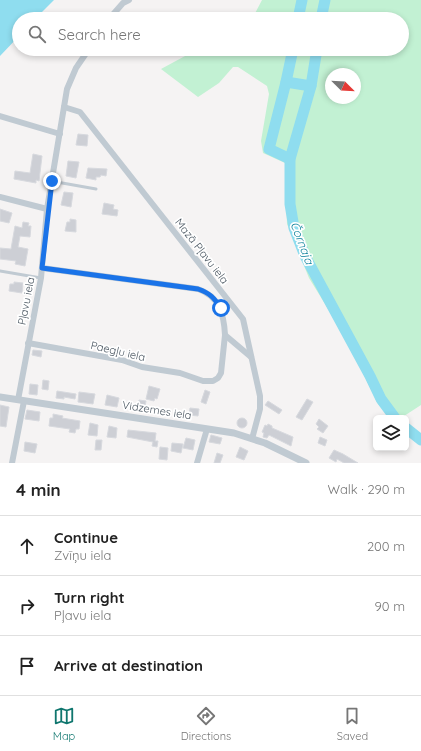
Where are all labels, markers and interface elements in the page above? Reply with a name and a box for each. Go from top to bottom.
search box [12,12,409,56]
icon: search [26,23,48,45]
text: Search here [58,25,141,44]
north arrow [325,68,361,104]
route end [43,172,61,190]
street label: Mazā Pļavu iela [172,215,232,287]
water label: Čornaja [288,219,318,267]
street label: Pļavu iela [15,276,37,326]
route start [212,299,230,317]
street label: Paegļu iela [89,338,147,364]
street label: Vidzemes iela [121,398,193,422]
map controls [373,415,409,451]
button: layers [373,415,409,451]
text: 4 min [16,479,61,500]
text: Walk · 290 m [328,481,405,497]
text: Continue [54,528,118,547]
icon: ahead [16,535,38,557]
text: 200 m [367,538,405,554]
text: Zvīņu iela [54,547,111,563]
text: Turn right [54,588,125,607]
icon: right [16,595,38,617]
text: 90 m [375,598,405,614]
text: Pļavu iela [54,607,111,623]
icon: arrive [16,655,38,677]
text: Arrive at destination [54,656,203,675]
tab: Map [53,705,75,743]
tab: Directions [181,705,231,743]
tab: Saved [337,705,368,743]

